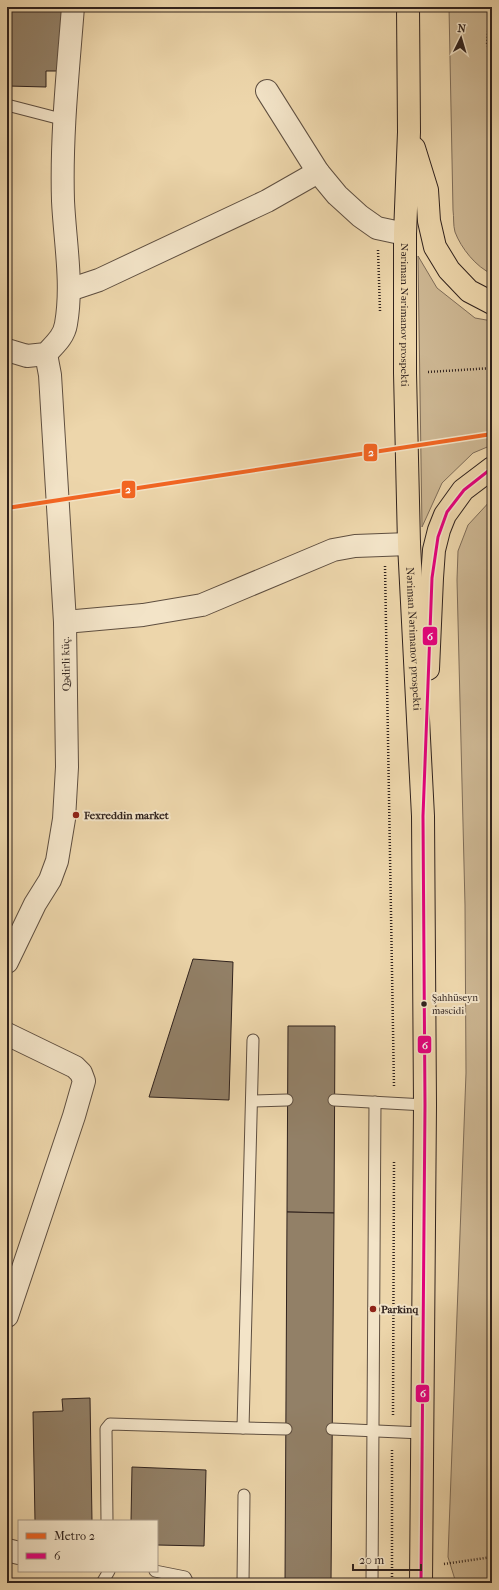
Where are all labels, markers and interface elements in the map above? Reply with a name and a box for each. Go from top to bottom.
north arrow [441,18,481,58]
text: N [457,22,467,35]
street label: Nəriman Nərimanov prospekti [399,243,412,388]
line badge: 2 [363,443,378,462]
text: 2 [368,446,374,459]
line badge: 2 [121,480,136,499]
text: 2 [125,483,131,496]
street label: Nəriman Nərimanov prospekti [404,567,424,712]
line badge: 6 [422,626,438,646]
text: 6 [427,630,434,643]
street label: Qədirli küç. [59,637,73,691]
place label: Fexreddin market [83,809,170,822]
marker: Fexreddin market [71,810,81,820]
place label: Şahhüseyn məscidi [432,992,478,1017]
marker: Şahhüseyn məscidi [419,999,429,1009]
line badge: 6 [417,1035,432,1054]
text: 6 [422,1039,429,1052]
place label: Parkinq [381,1303,419,1316]
marker: Parkinq [368,1304,378,1314]
line badge: 6 [415,1384,430,1403]
text: 6 [420,1387,427,1400]
legend [18,1520,158,1572]
text: Metro 2 [54,1529,95,1543]
scale bar [353,1546,421,1572]
text: 6 [54,1549,61,1563]
text: 20 m [359,1553,384,1567]

